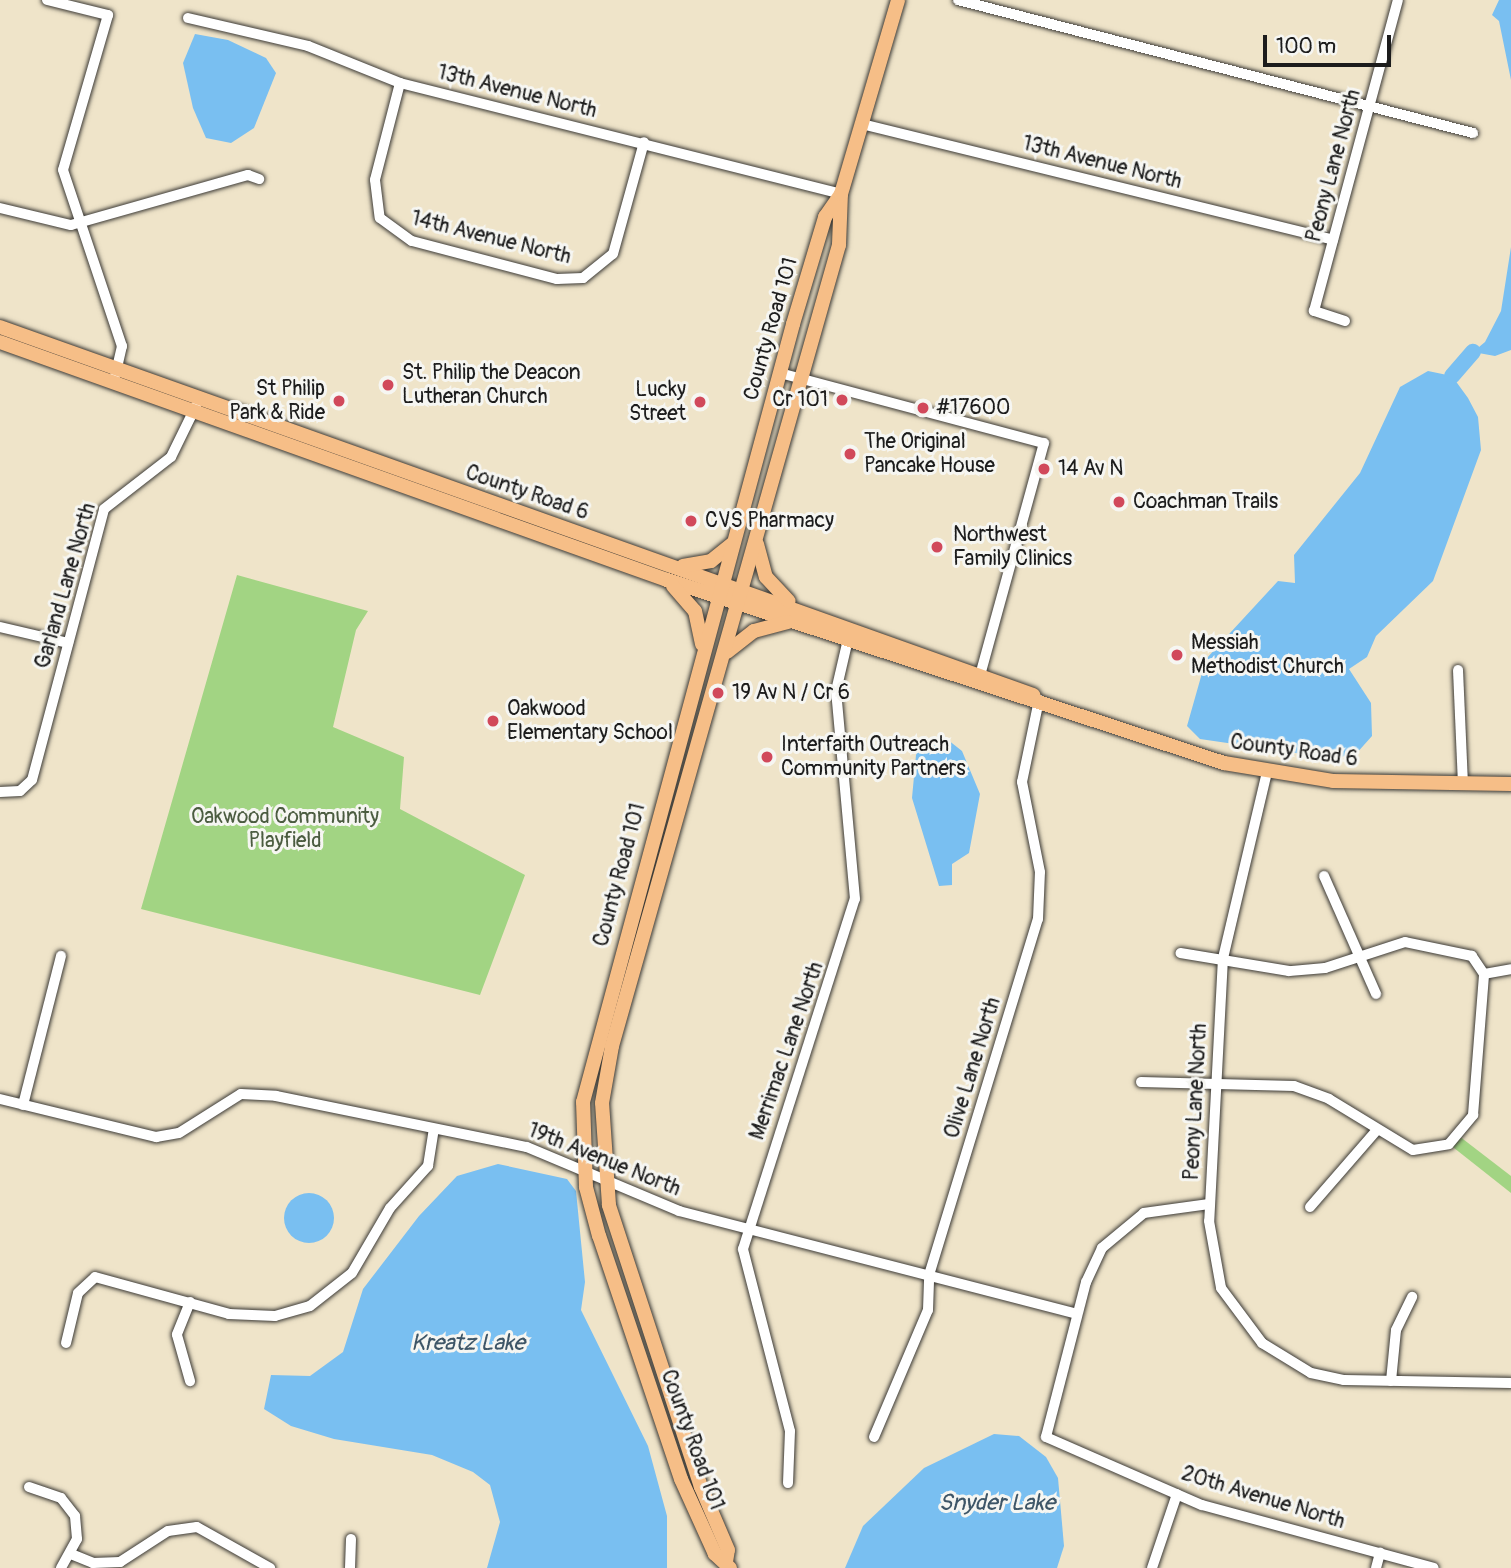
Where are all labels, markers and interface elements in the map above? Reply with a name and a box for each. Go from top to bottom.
scale bar [1266,21,1394,65]
text: 100 m [1276,33,1336,60]
street label: 13th Avenue North [435,60,599,124]
street label: Peony Lane North [1302,87,1366,245]
street label: 13th Avenue North [1020,131,1184,195]
street label: 14th Avenue North [409,206,573,270]
street label: County Road 101 [739,255,803,403]
place label: St. Philip the Deacon Lutheran Church [402,360,581,410]
place label: St Philip Park & Ride [229,376,325,426]
marker: St. Philip the Deacon Lutheran Church [380,377,396,393]
place label: Lucky Street [629,377,686,427]
place label: Cr 101 [772,387,828,413]
marker: Cr 101 [834,392,850,408]
marker: St Philip Park & Ride [331,393,347,409]
marker: Lucky Street [692,394,708,410]
place label: #17600 [937,395,1010,421]
marker: #17600 [915,400,931,416]
place label: The Original Pancake House [864,429,995,479]
marker: The Original Pancake House [842,446,858,462]
place label: 14 Av N [1058,456,1124,482]
street label: County Road 6 [462,460,592,526]
marker: 14 Av N [1036,461,1052,477]
place label: Coachman Trails [1133,489,1278,515]
marker: Coachman Trails [1111,494,1127,510]
street label: Garland Lane North [30,500,102,672]
place label: CVS Pharmacy [705,508,834,534]
marker: CVS Pharmacy [683,513,699,529]
place label: Northwest Family Clinics [953,522,1072,572]
marker: Northwest Family Clinics [927,537,947,557]
place label: Messiah Methodist Church [1191,630,1344,680]
marker: Messiah Methodist Church [1169,647,1185,663]
place label: 19 Av N / Cr 6 [732,680,850,706]
marker: 19 Av N / Cr 6 [710,685,726,701]
place label: Oakwood Elementary School [507,696,673,746]
marker: Oakwood Elementary School [485,713,501,729]
street label: County Road 6 [1229,730,1359,772]
place label: Interfaith Outreach Community Partners [781,732,966,782]
marker: Interfaith Outreach Community Partners [759,749,775,765]
street label: County Road 101 [589,801,651,949]
park label: Oakwood Community Playfield [191,804,379,854]
street label: Merrimac Lane North [745,959,829,1143]
street label: Olive Lane North [940,994,1006,1142]
street label: Peony Lane North [1179,1023,1213,1181]
street label: 19th Avenue North [524,1118,684,1202]
water label: Kreatz Lake [411,1329,525,1357]
street label: County Road 101 [655,1366,729,1514]
street label: 20th Avenue North [1178,1461,1348,1535]
water label: Snyder Lake [939,1489,1055,1517]

